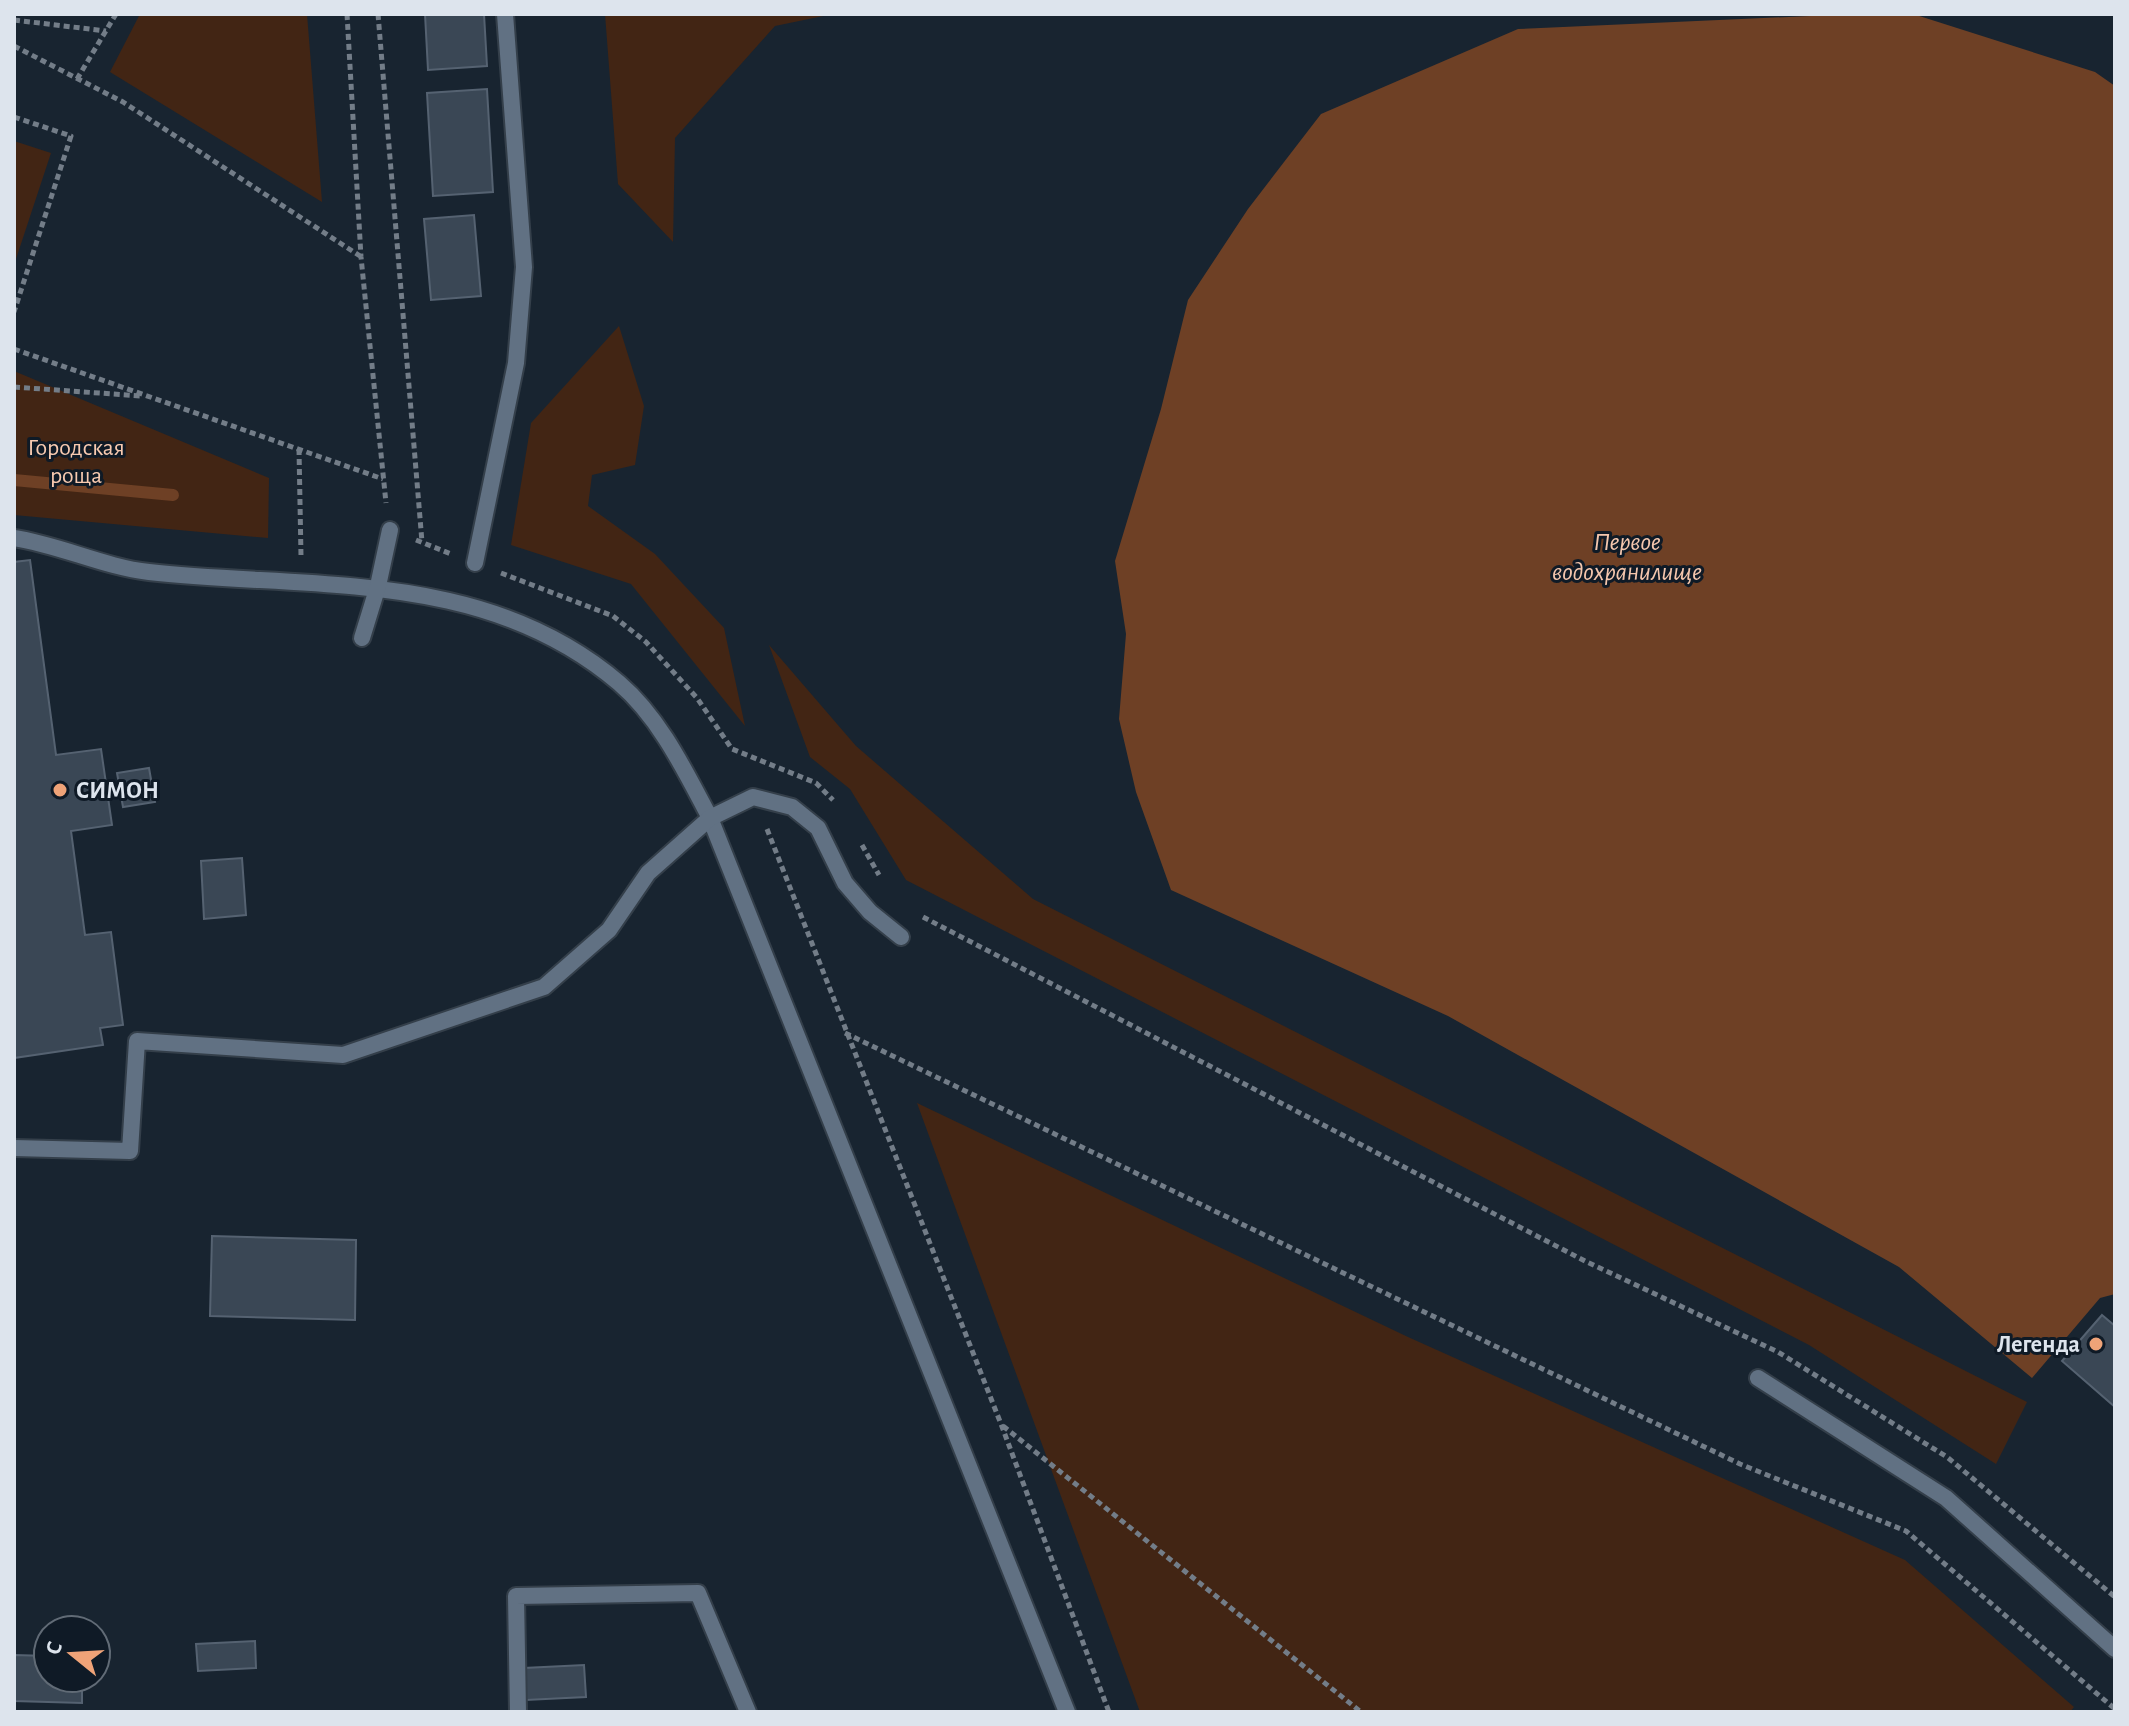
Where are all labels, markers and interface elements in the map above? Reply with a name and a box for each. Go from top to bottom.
park label: Городская роща [27,436,125,488]
water label: Первое водохранилище [1552,529,1702,585]
place label: СИМОН [76,779,159,803]
marker: СИМОН [51,781,69,799]
place label: Легенда [1997,1333,2080,1357]
marker: Легенда [2087,1335,2105,1353]
north arrow [32,1614,112,1694]
text: С [42,1639,66,1657]

